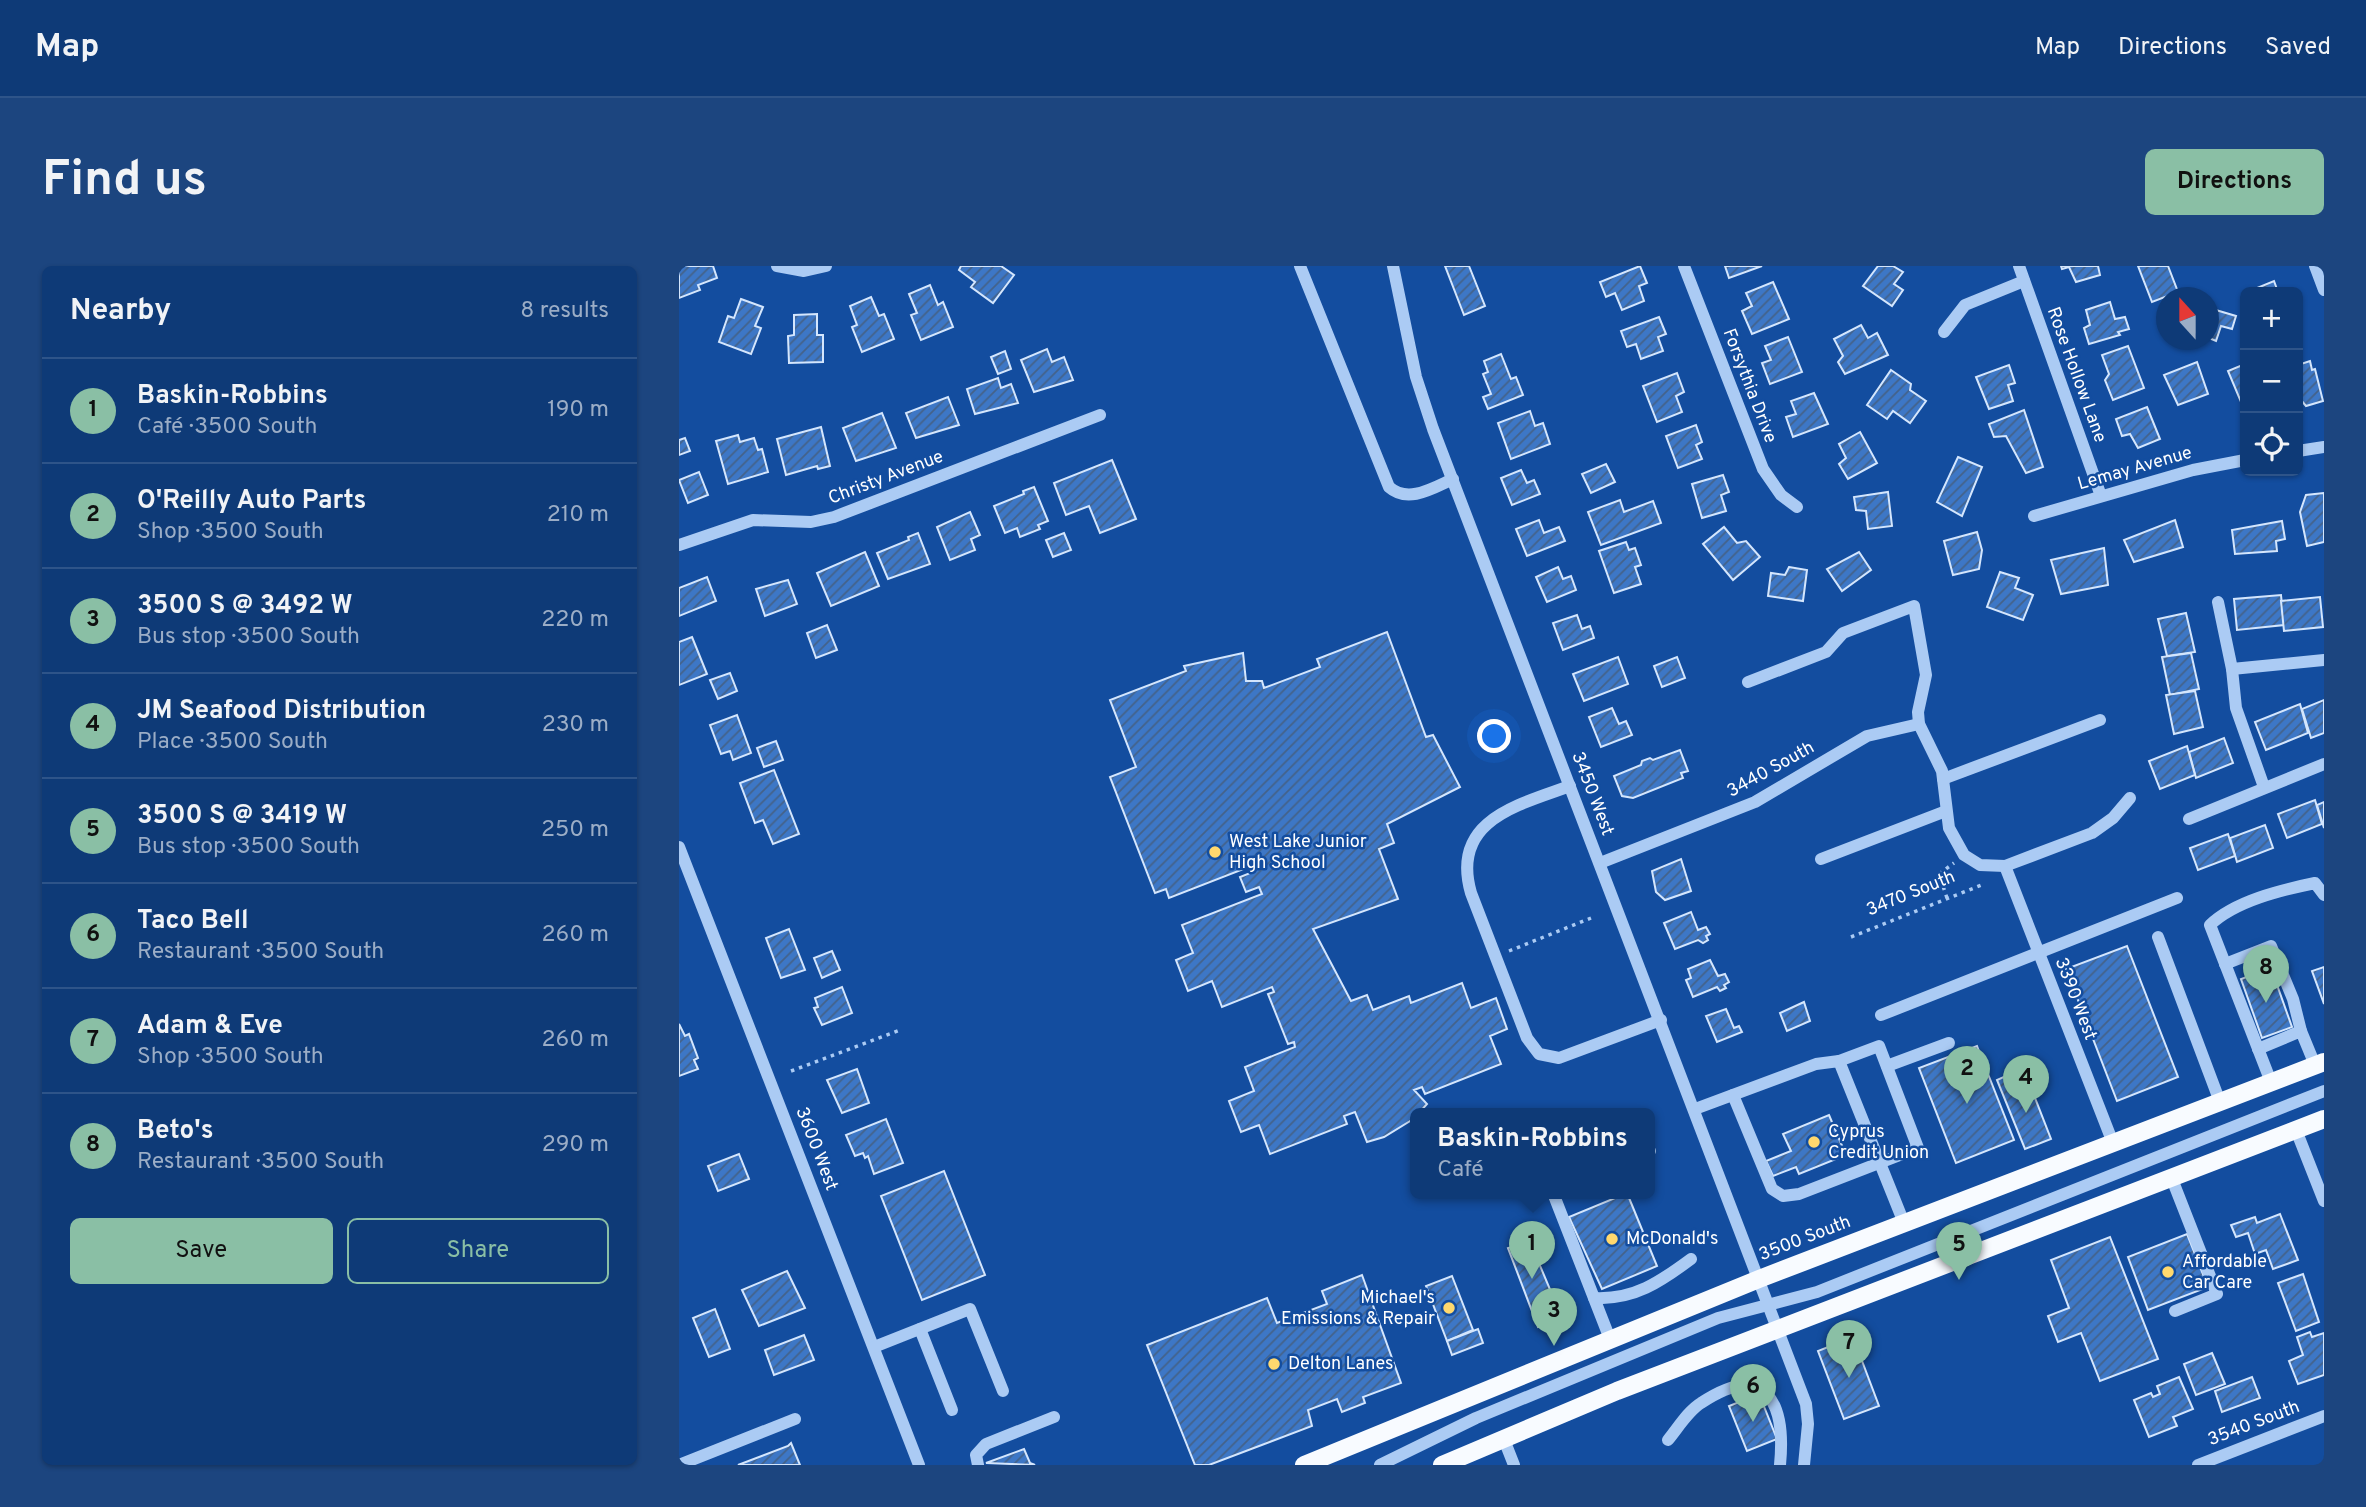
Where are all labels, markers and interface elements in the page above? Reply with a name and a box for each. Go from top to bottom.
text: Map [35,27,99,69]
text: Map [2035,33,2080,63]
text: Directions [2118,33,2227,63]
text: Saved [2265,33,2331,63]
button: Directions [2145,149,2324,215]
text: Find us [42,151,207,213]
north arrow [2156,287,2219,350]
map controls [2240,287,2303,476]
button: + [2240,287,2303,350]
text: Nearby [70,293,171,330]
text: 8 results [520,297,609,326]
street label: Rose Hollow Lane [2041,304,2111,446]
street label: Forsythia Drive [1717,325,1781,447]
button: − [2240,350,2303,413]
text: Baskin-Robbins [137,380,328,413]
text: 1 [88,396,98,425]
text: 190 m [547,396,609,425]
text: Café · 3500 South [137,413,317,442]
button: locate [2240,413,2303,476]
street label: Lemay Avenue [2075,442,2195,496]
street label: Christy Avenue [825,446,947,510]
text: O'Reilly Auto Parts [137,485,366,518]
text: 2 [86,501,100,530]
text: 210 m [547,501,609,530]
text: Shop · 3500 South [137,518,324,547]
text: 3500 S @ 3492 W [137,590,353,623]
text: 3 [86,606,100,635]
text: 220 m [541,606,609,635]
text: Bus stop · 3500 South [137,623,360,652]
text: JM Seafood Distribution [137,695,426,728]
text: 4 [86,711,100,740]
text: 230 m [542,711,609,740]
your location [1477,719,1511,753]
text: Place · 3500 South [137,728,328,757]
street label: 3440 South [1723,737,1819,803]
street label: 3450 West [1566,749,1618,839]
text: 3500 S @ 3419 W [137,800,347,833]
text: 5 [86,816,100,845]
text: 250 m [541,816,609,845]
place label: West Lake Junior High School [1229,831,1367,875]
text: Bus stop · 3500 South [137,833,360,862]
marker: West Lake Junior High School [1207,844,1223,860]
street label: 3470 South [1863,866,1959,922]
text: Taco Bell [137,905,249,938]
text: 6 [86,921,100,950]
text: 260 m [542,921,609,950]
text: Restaurant · 3500 South [137,938,384,967]
pin: 8 [2243,945,2289,1003]
street label: 3390 West [2049,954,2101,1044]
text: Adam & Eve [137,1010,283,1043]
text: 7 [87,1026,99,1055]
text: 260 m [542,1026,609,1055]
text: Shop · 3500 South [137,1043,324,1072]
pin: 2 [1944,1046,1990,1104]
pin: 4 [2003,1055,2049,1113]
street label: 3600 West [790,1104,842,1194]
popup [1410,1108,1655,1199]
text: Beto's [137,1115,213,1148]
place label: Cyprus Credit Union [1828,1121,1929,1165]
text: Baskin-Robbins [1437,1123,1628,1156]
text: 8 [86,1131,100,1160]
text: 290 m [542,1131,609,1160]
marker: Cyprus Credit Union [1806,1134,1822,1150]
text: Restaurant · 3500 South [137,1148,384,1177]
text: Café [1437,1156,1484,1185]
street label: 3500 South [1756,1211,1854,1267]
button: Save [70,1218,333,1284]
button: Share [347,1218,609,1284]
pin: 1 [1509,1221,1555,1279]
pin: 5 [1936,1222,1982,1280]
place label: McDonald's [1626,1228,1718,1251]
marker: McDonald's [1604,1231,1620,1247]
place label: Affordable Car Care [2182,1251,2267,1295]
marker: Affordable Car Care [2160,1264,2176,1280]
place label: Michael's Emissions & Repair [1281,1287,1435,1331]
pin: 3 [1531,1288,1577,1346]
marker: Michael's Emissions & Repair [1441,1300,1457,1316]
pin: 7 [1826,1320,1872,1378]
place label: Delton Lanes [1288,1353,1394,1376]
marker: Delton Lanes [1266,1356,1282,1372]
pin: 6 [1730,1364,1776,1422]
street label: 3540 South [2205,1396,2303,1452]

